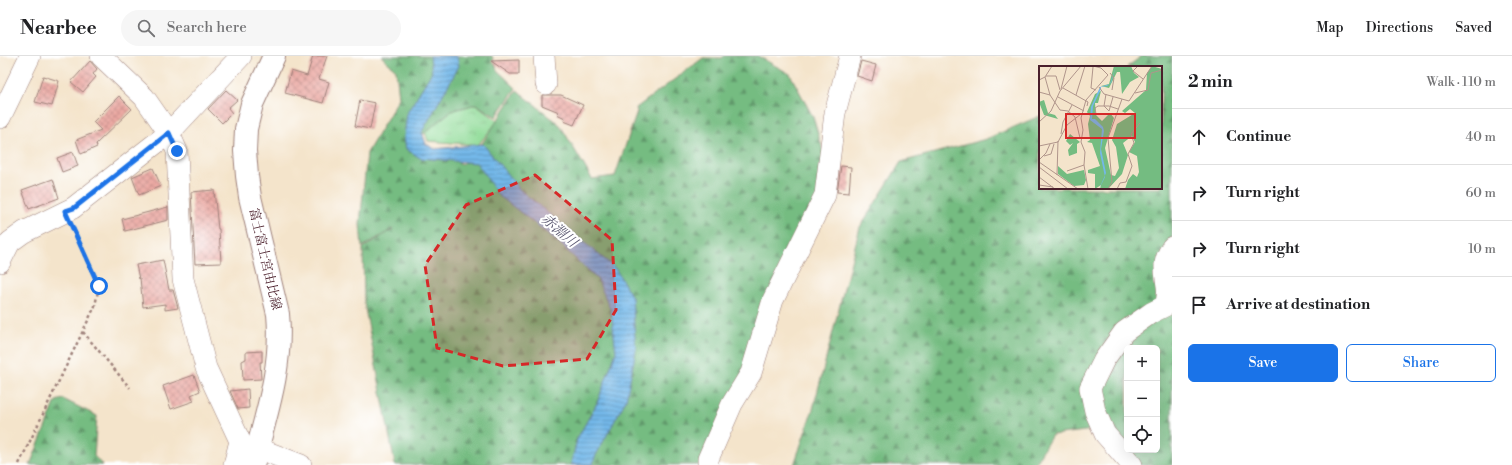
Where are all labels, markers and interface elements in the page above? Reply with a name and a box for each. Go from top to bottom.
search box [121,10,401,46]
text: Nearbee [20,16,97,40]
icon: search [135,17,157,39]
text: Search here [167,18,247,37]
text: Map [1316,19,1344,37]
text: Directions [1366,19,1433,37]
text: Saved [1455,19,1492,37]
inset map [1039,66,1162,189]
text: 2 min [1188,71,1233,93]
text: Walk · 110 m [1426,74,1496,90]
icon: ahead [1188,126,1210,148]
text: Continue [1226,127,1291,146]
text: 40 m [1466,129,1496,145]
route end [168,142,186,160]
icon: right [1188,182,1210,204]
text: Turn right [1226,183,1300,202]
text: 60 m [1465,185,1496,201]
street label: 富士富士宮由比線 [246,207,284,311]
water label: 赤淵川 [537,210,582,253]
icon: right [1188,238,1210,260]
text: Turn right [1226,239,1300,258]
text: 10 m [1468,241,1496,257]
route start [90,277,108,295]
icon: arrive [1188,294,1210,316]
text: Arrive at destination [1226,295,1370,314]
button: Save [1188,344,1338,382]
button: Share [1346,344,1496,382]
map controls [1124,345,1160,453]
button: + [1124,345,1160,381]
button: − [1124,381,1160,417]
button: locate [1124,417,1160,453]

